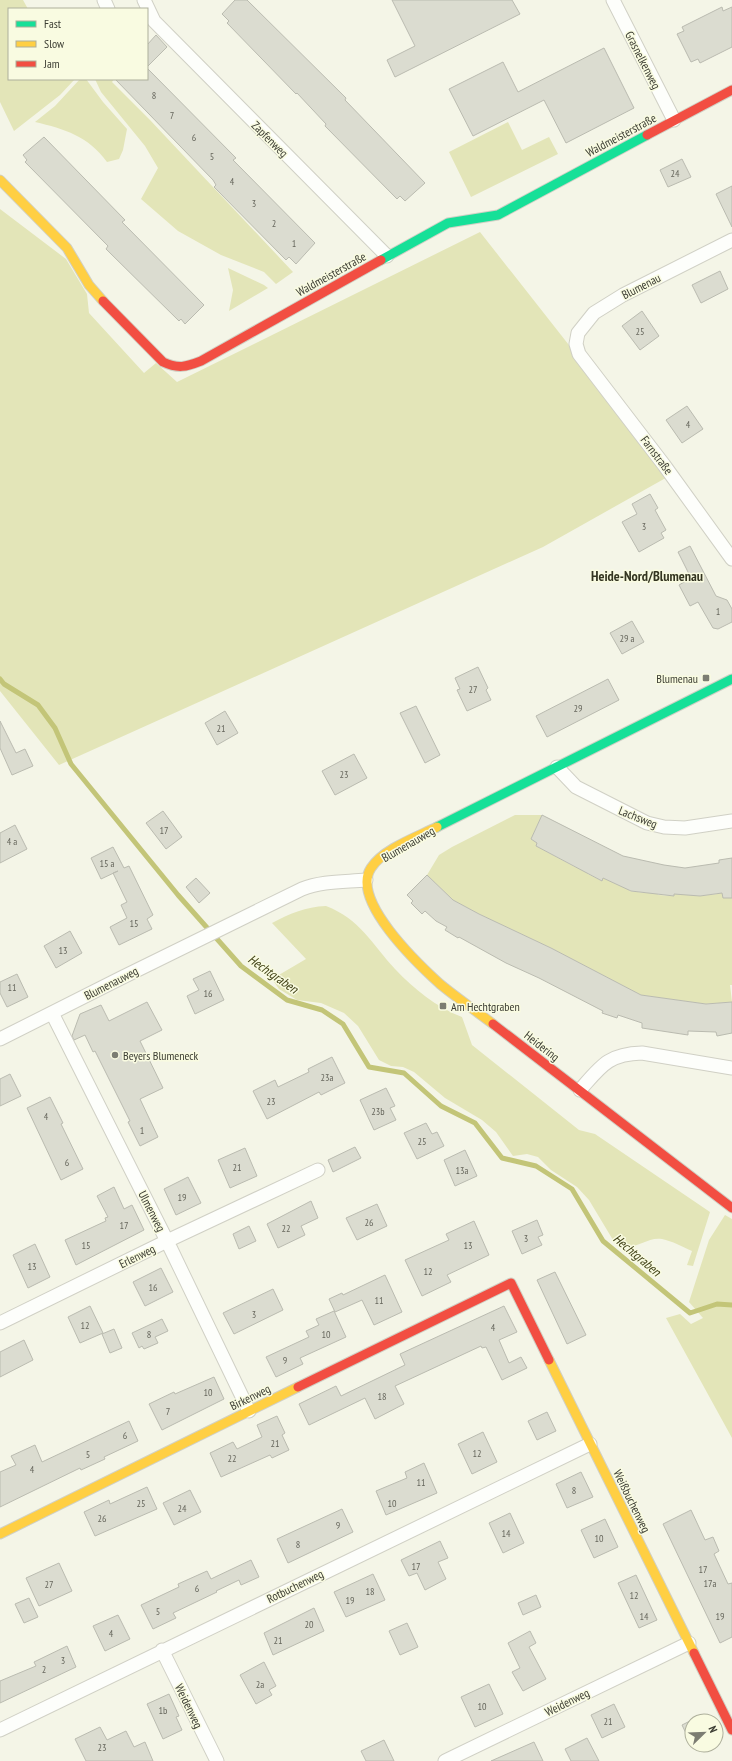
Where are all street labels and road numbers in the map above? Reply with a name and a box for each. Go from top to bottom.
street label: Grasnelkenweg [622,29,664,91]
street label: Waldmeisterstraße [583,110,659,160]
street label: Zapfenweg [249,118,291,160]
street label: Waldmeisterstraße [293,249,369,299]
street label: Blumenau [619,270,663,302]
street label: Farnstraße [638,433,676,477]
street label: Lachsweg [617,803,659,831]
street label: Blumenauweg [379,823,437,865]
street label: Blumenauweg [81,963,141,1003]
street label: Heidering [521,1028,563,1064]
street label: Ulmenweg [135,1188,169,1234]
street label: Erlenweg [116,1241,158,1271]
street label: Birkenweg [227,1381,273,1413]
street label: Weißbuchenweg [610,1467,654,1535]
street label: Rotbuchenweg [264,1566,326,1606]
street label: Weidenweg [172,1681,206,1731]
street label: Weidenweg [542,1685,592,1719]

